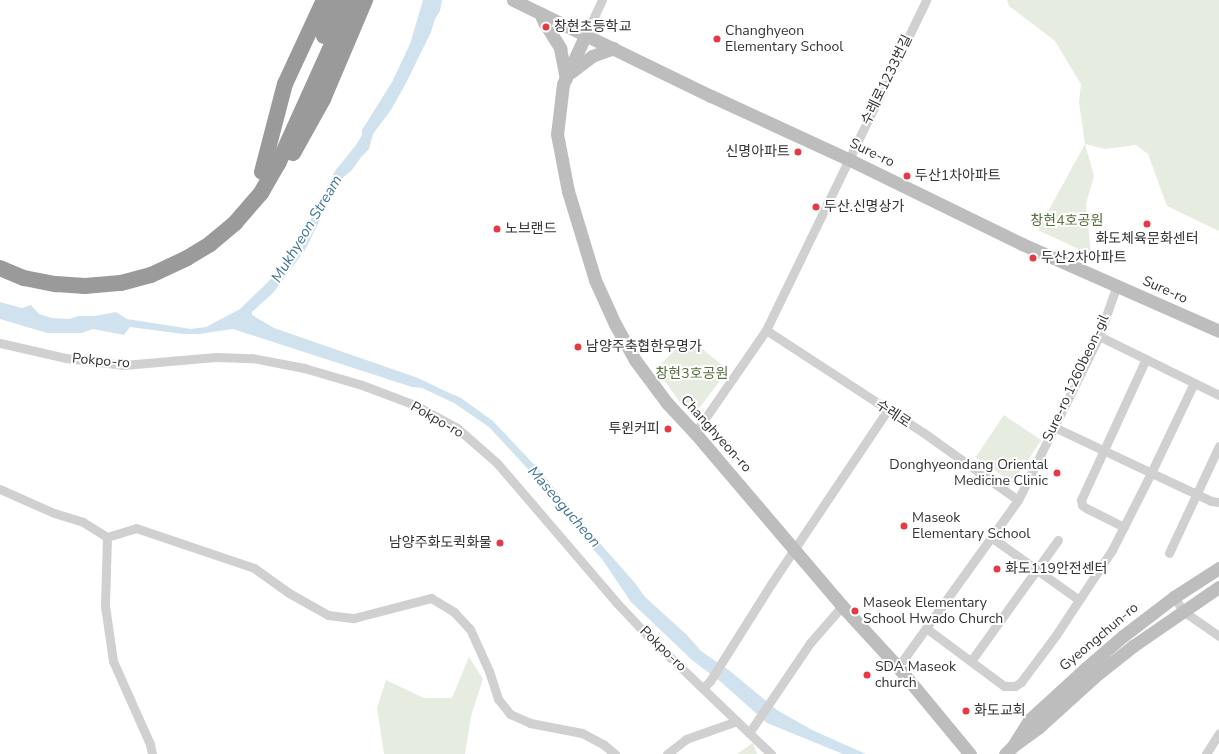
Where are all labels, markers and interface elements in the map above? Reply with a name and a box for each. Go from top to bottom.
place label: 창현초등학교 [554,19,631,35]
marker: 창현초등학교 [541,22,551,32]
place label: Changhyeon Elementary School [725,23,843,56]
street label: 수레로1233번길 [858,32,916,128]
marker: Changhyeon Elementary School [712,34,722,44]
street label: Sure-ro [847,135,897,171]
place label: 신명아파트 [726,144,790,160]
marker: 신명아파트 [793,147,803,157]
place label: 두산1차아파트 [915,168,1001,184]
marker: 두산1차아파트 [902,171,912,181]
water label: Mukhyeon Stream [268,172,346,286]
place label: 두산.신명상가 [824,199,904,215]
marker: 두산.신명상가 [811,202,821,212]
park label: 창현4호공원 [1031,213,1103,229]
marker: 화도체육문화센터 [1142,219,1152,229]
place label: 노브랜드 [505,221,557,237]
marker: 노브랜드 [492,224,502,234]
place label: 화도체육문화센터 [1095,231,1199,247]
place label: 두산2차아파트 [1041,250,1127,266]
marker: 두산2차아파트 [1028,253,1038,263]
street label: Sure-ro [1140,273,1190,307]
street label: Sure-ro 1260beon-gil [1039,312,1113,444]
place label: 남양주축협한우명가 [586,339,702,355]
marker: 남양주축협한우명가 [573,342,583,352]
street label: Pokpo-ro [71,350,131,372]
park label: 창현3호공원 [656,366,728,382]
street label: Changhyeon-ro [677,392,755,476]
street label: 수레로 [872,396,914,432]
street label: Pokpo-ro [408,398,466,442]
place label: 투윈커피 [608,421,660,437]
marker: 투윈커피 [663,424,673,434]
place label: Donghyeondang Oriental Medicine Clinic [889,457,1048,490]
water label: Maseogucheon [524,463,604,551]
marker: Donghyeondang Oriental Medicine Clinic [1051,467,1063,479]
place label: Maseok Elementary School [912,510,1030,542]
marker: Maseok Elementary School [899,521,909,531]
place label: 남양주화도퀵화물 [389,535,492,551]
marker: 남양주화도퀵화물 [495,538,505,548]
place label: 화도119안전센터 [1005,561,1107,577]
marker: 화도119안전센터 [992,564,1002,574]
place label: Maseok Elementary School Hwado Church [863,595,1003,628]
street label: Gyeongchun-ro [1056,599,1142,675]
marker: Maseok Elementary School Hwado Church [850,606,860,616]
street label: Pokpo-ro [636,623,690,675]
place label: SDA Maseok church [875,659,956,692]
marker: SDA Maseok church [862,670,872,680]
place label: 화도교회 [974,703,1026,719]
marker: 화도교회 [961,706,971,716]

